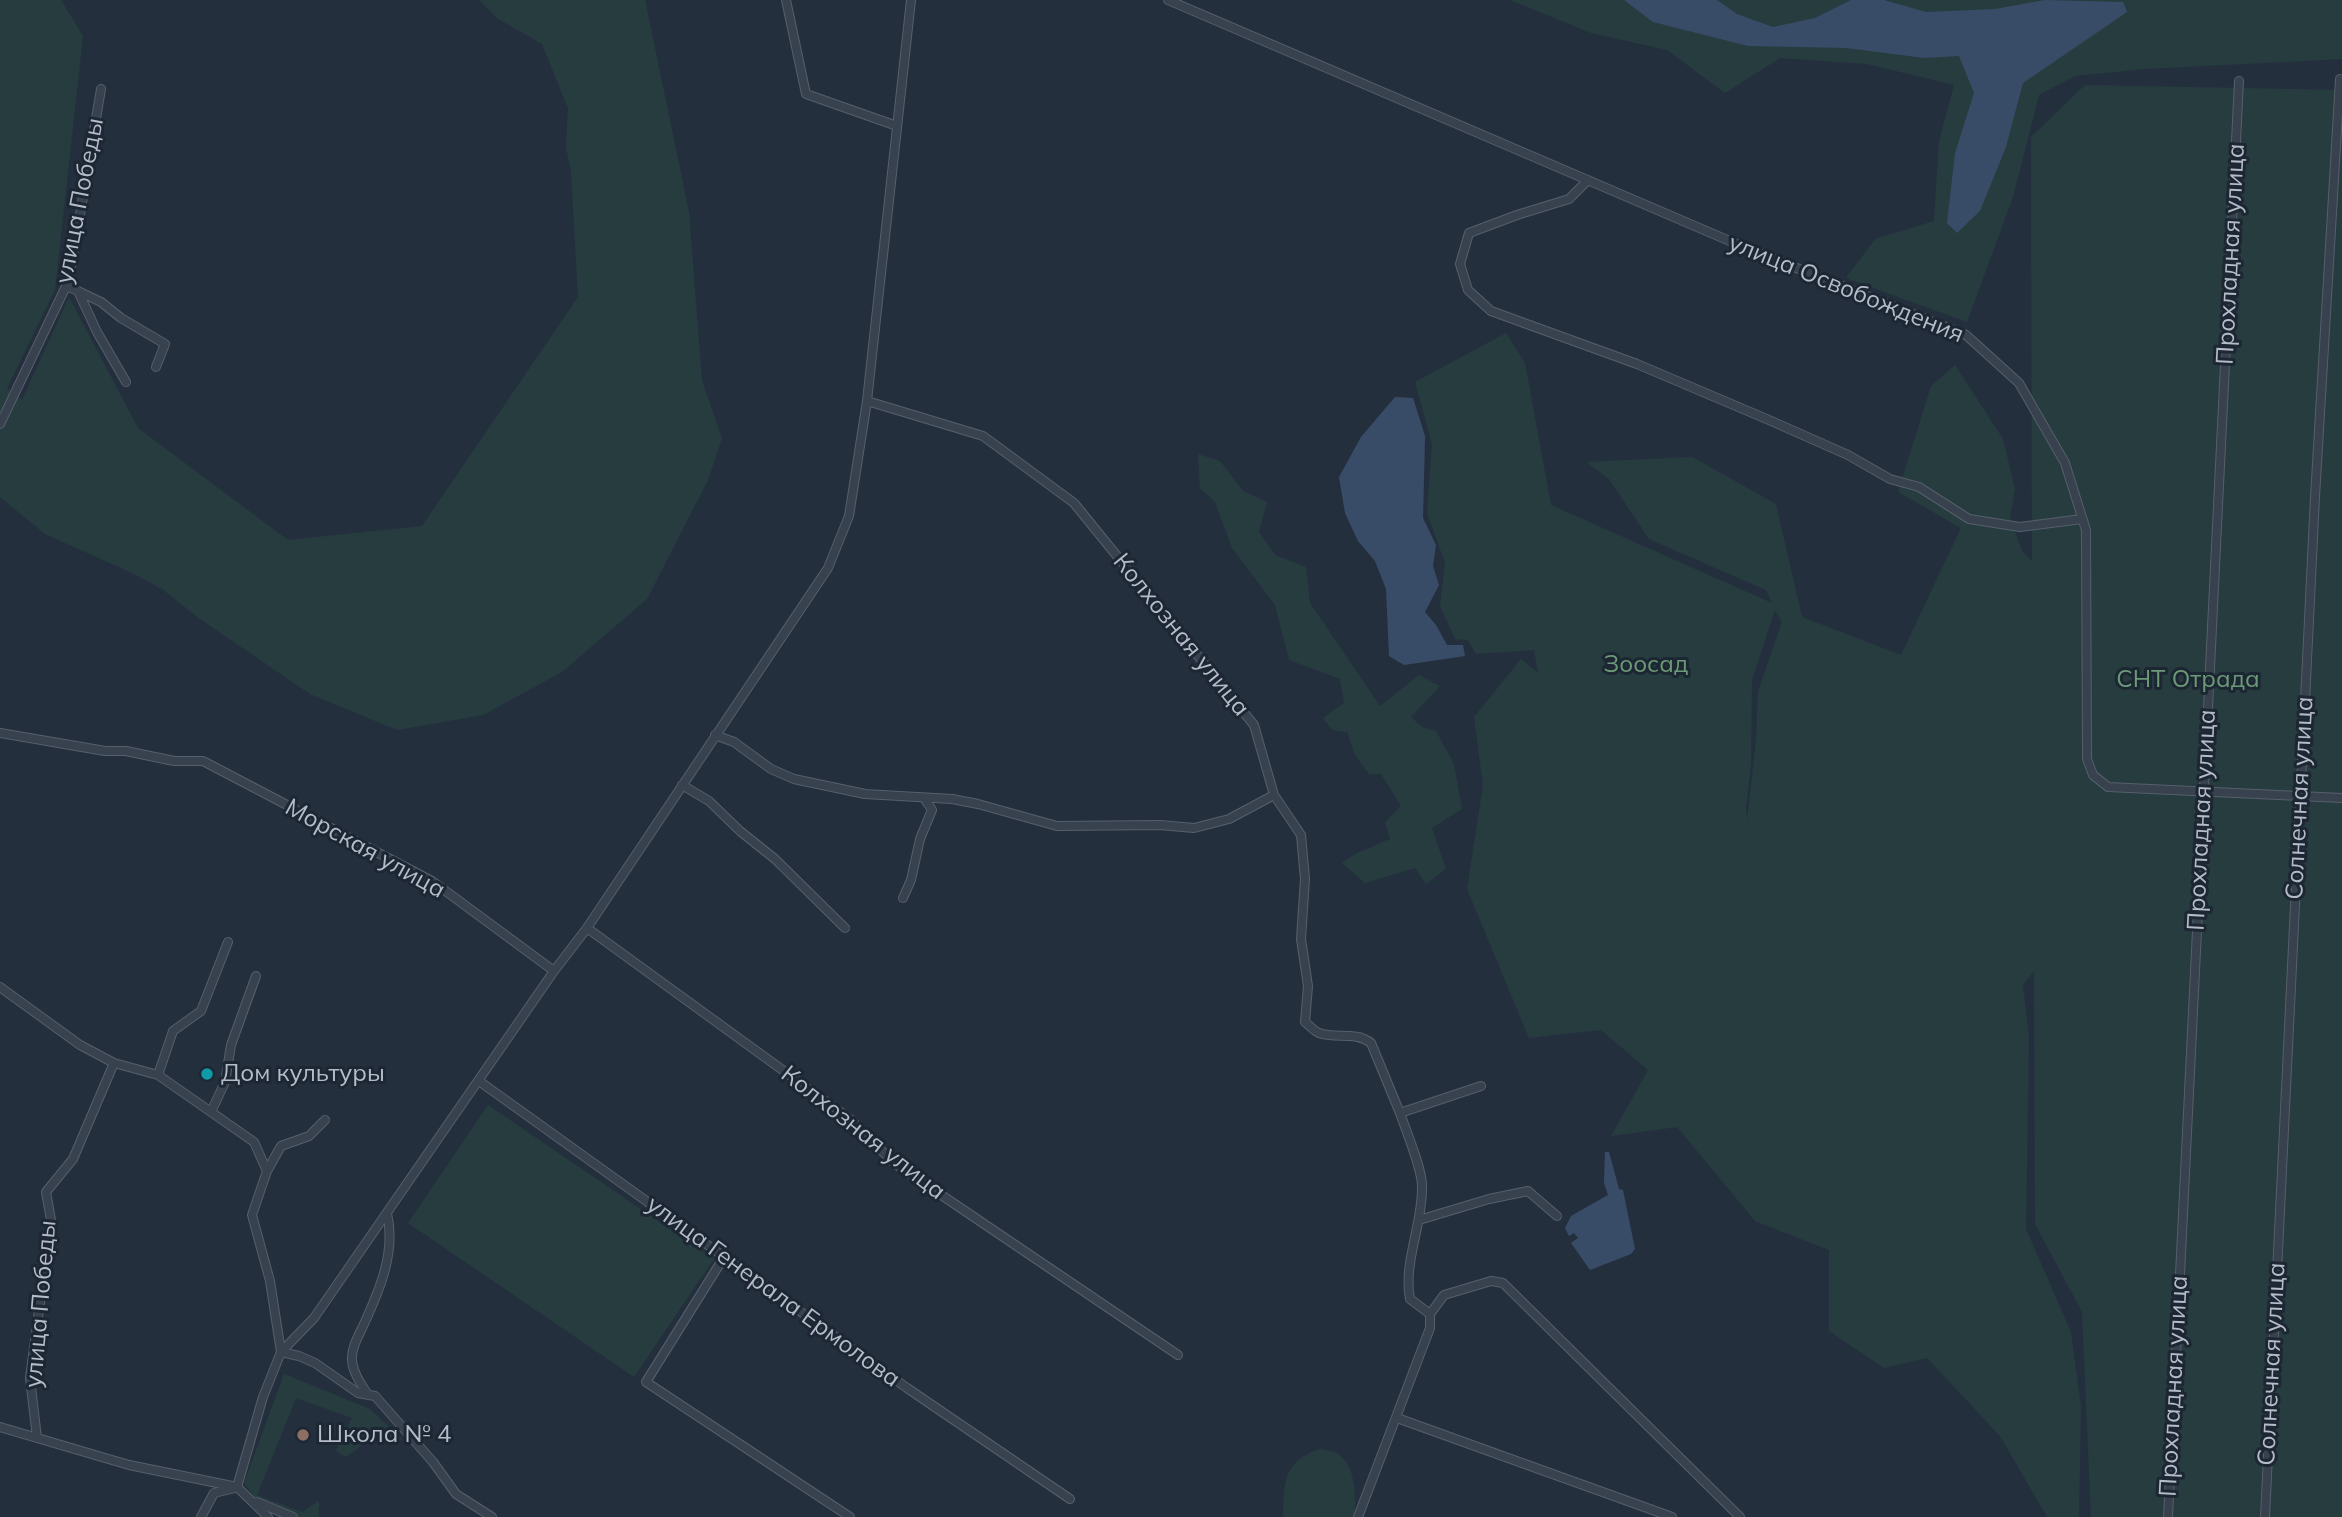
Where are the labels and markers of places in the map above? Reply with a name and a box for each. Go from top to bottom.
place label: Дом культуры [221,1060,385,1088]
marker: Дом культуры [199,1066,215,1082]
place label: Школа № 4 [317,1421,451,1449]
marker: Школа № 4 [295,1427,311,1443]

